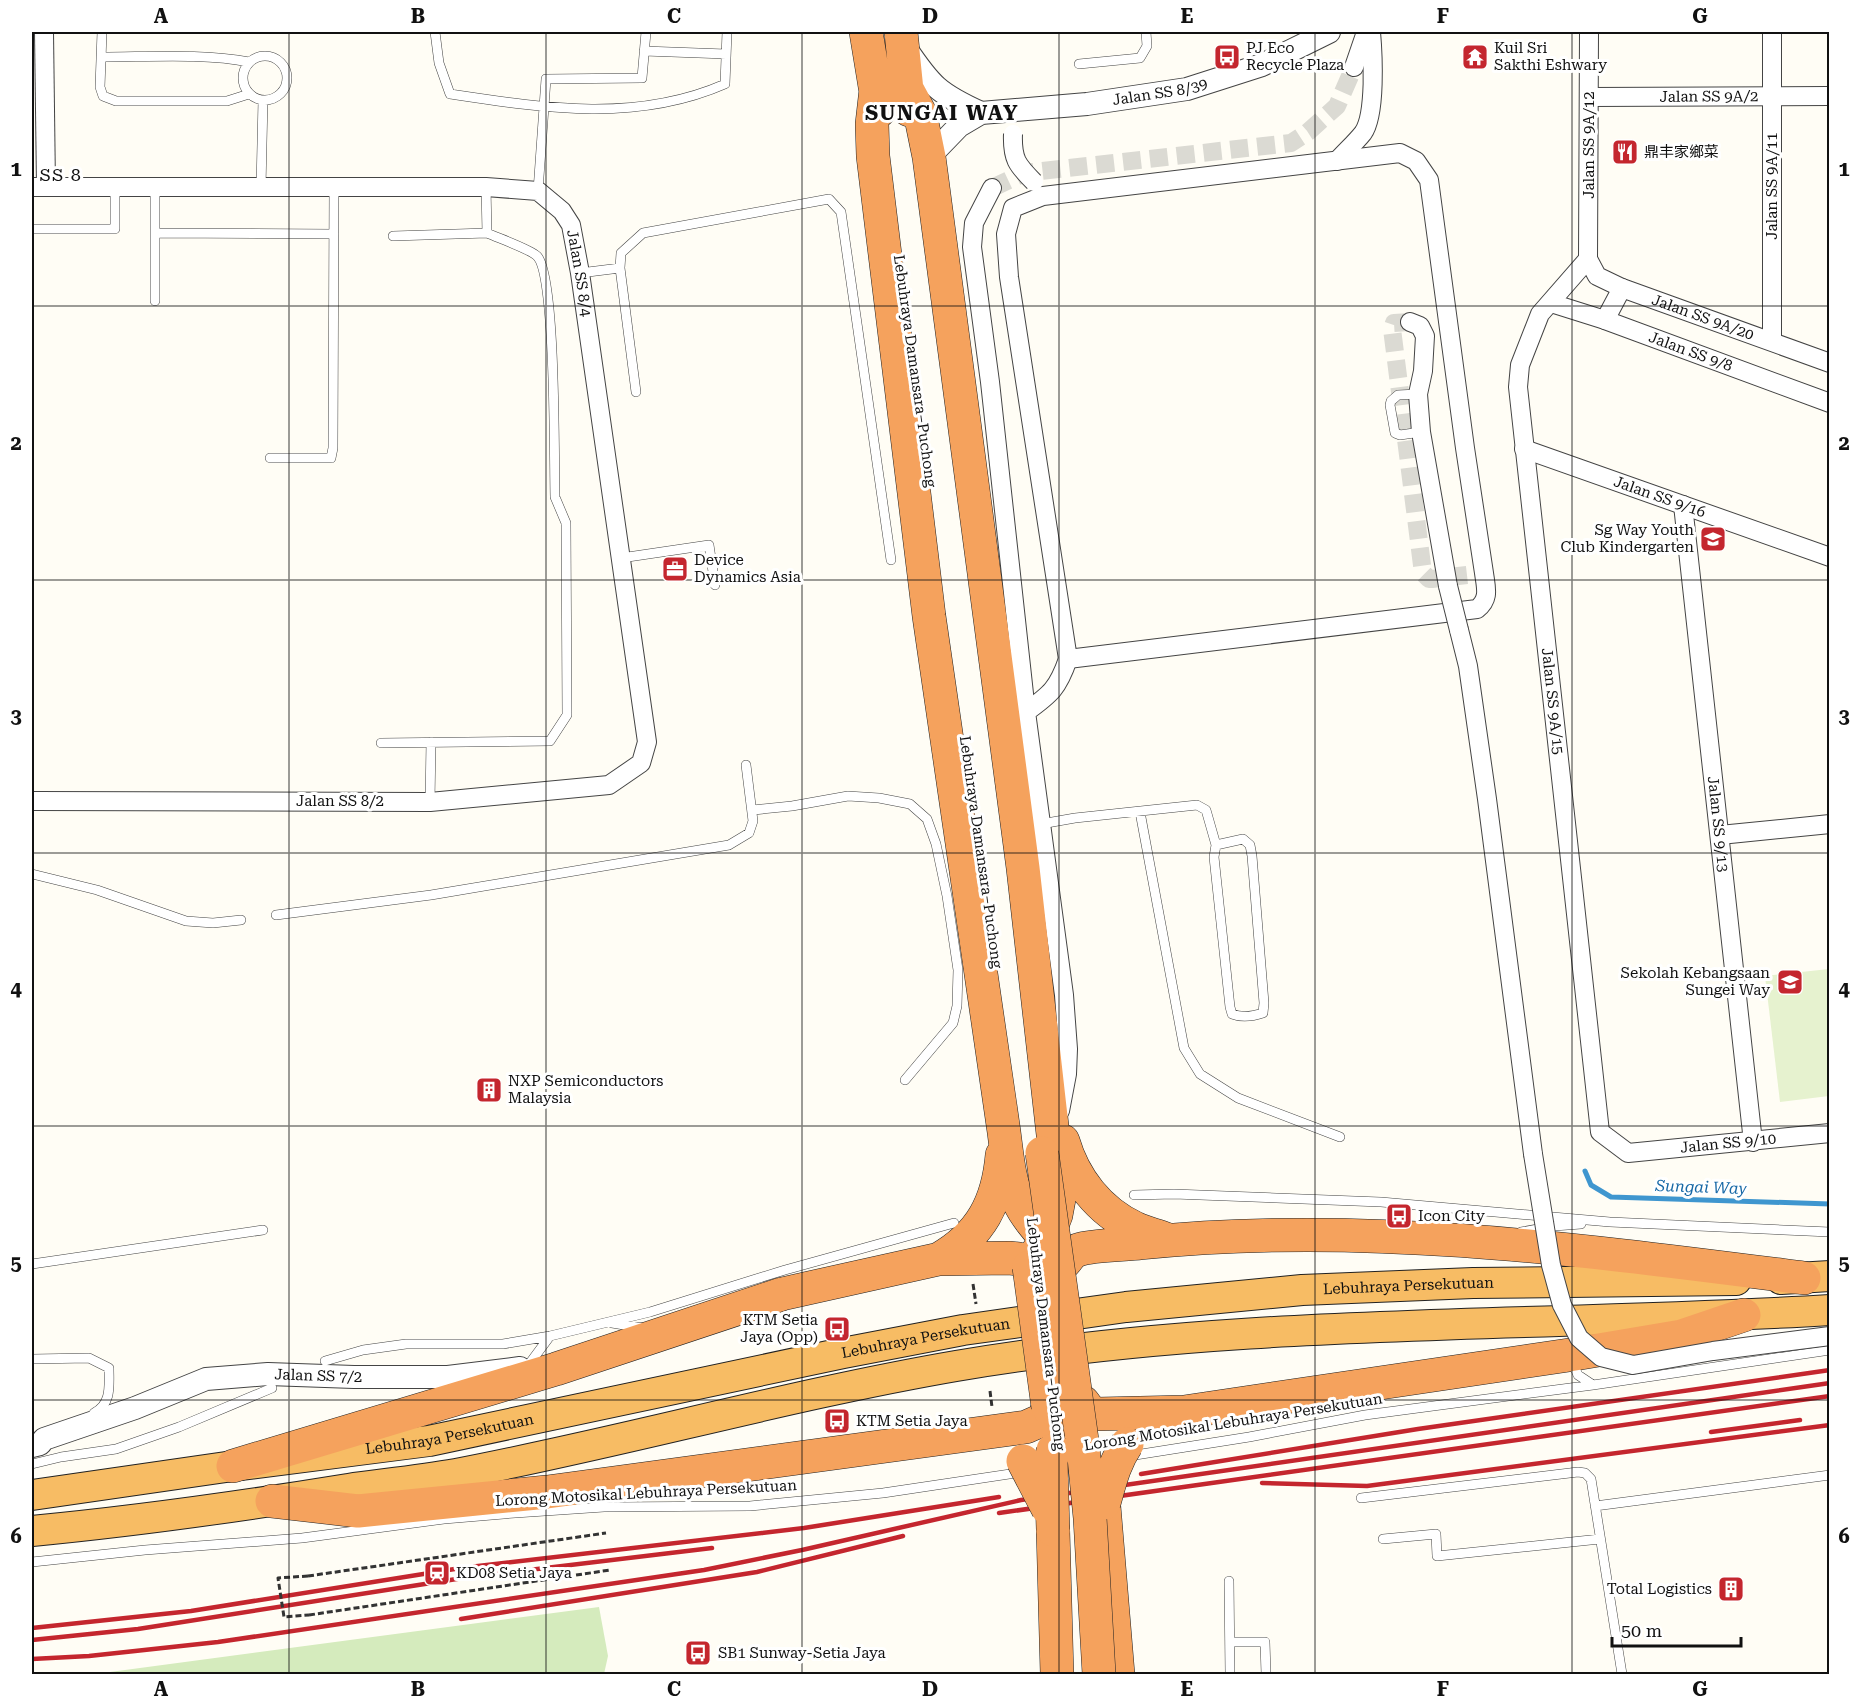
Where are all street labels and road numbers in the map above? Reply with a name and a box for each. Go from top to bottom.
street label: Jalan SS 8/39 [1111,74,1210,109]
street label: Jalan SS 9A/2 [1659,87,1759,106]
street label: Jalan SS 9A/12 [1580,91,1598,199]
street label: Jalan SS 9A/11 [1763,132,1781,240]
street label: Jalan SS 8/4 [563,228,595,319]
street label: Lebuhraya Damansara–Puchong [890,254,940,489]
street label: Jalan SS 9A/20 [1649,291,1756,344]
street label: Jalan SS 9/8 [1646,328,1735,375]
street label: Jalan SS 9/16 [1611,472,1708,521]
street label: Jalan SS 9A/15 [1538,647,1567,756]
street label: Lebuhraya Damansara–Puchong [956,735,1006,970]
street label: Jalan SS 9/13 [1704,775,1732,873]
street label: Jalan SS 8/2 [296,792,384,810]
street label: Jalan SS 9/10 [1679,1129,1777,1157]
street label: Lebuhraya Damansara–Puchong [1023,1216,1069,1452]
street label: Lebuhraya Persekutuan [1323,1274,1494,1298]
street label: Lebuhraya Persekutuan [840,1314,1011,1362]
street label: Jalan SS 7/2 [274,1365,362,1386]
street label: Lorong Motosikal Lebuhraya Persekutuan [1082,1389,1384,1455]
street label: Lebuhraya Persekutuan [364,1410,536,1458]
street label: Lorong Motosikal Lebuhraya Persekutuan [495,1476,798,1510]

